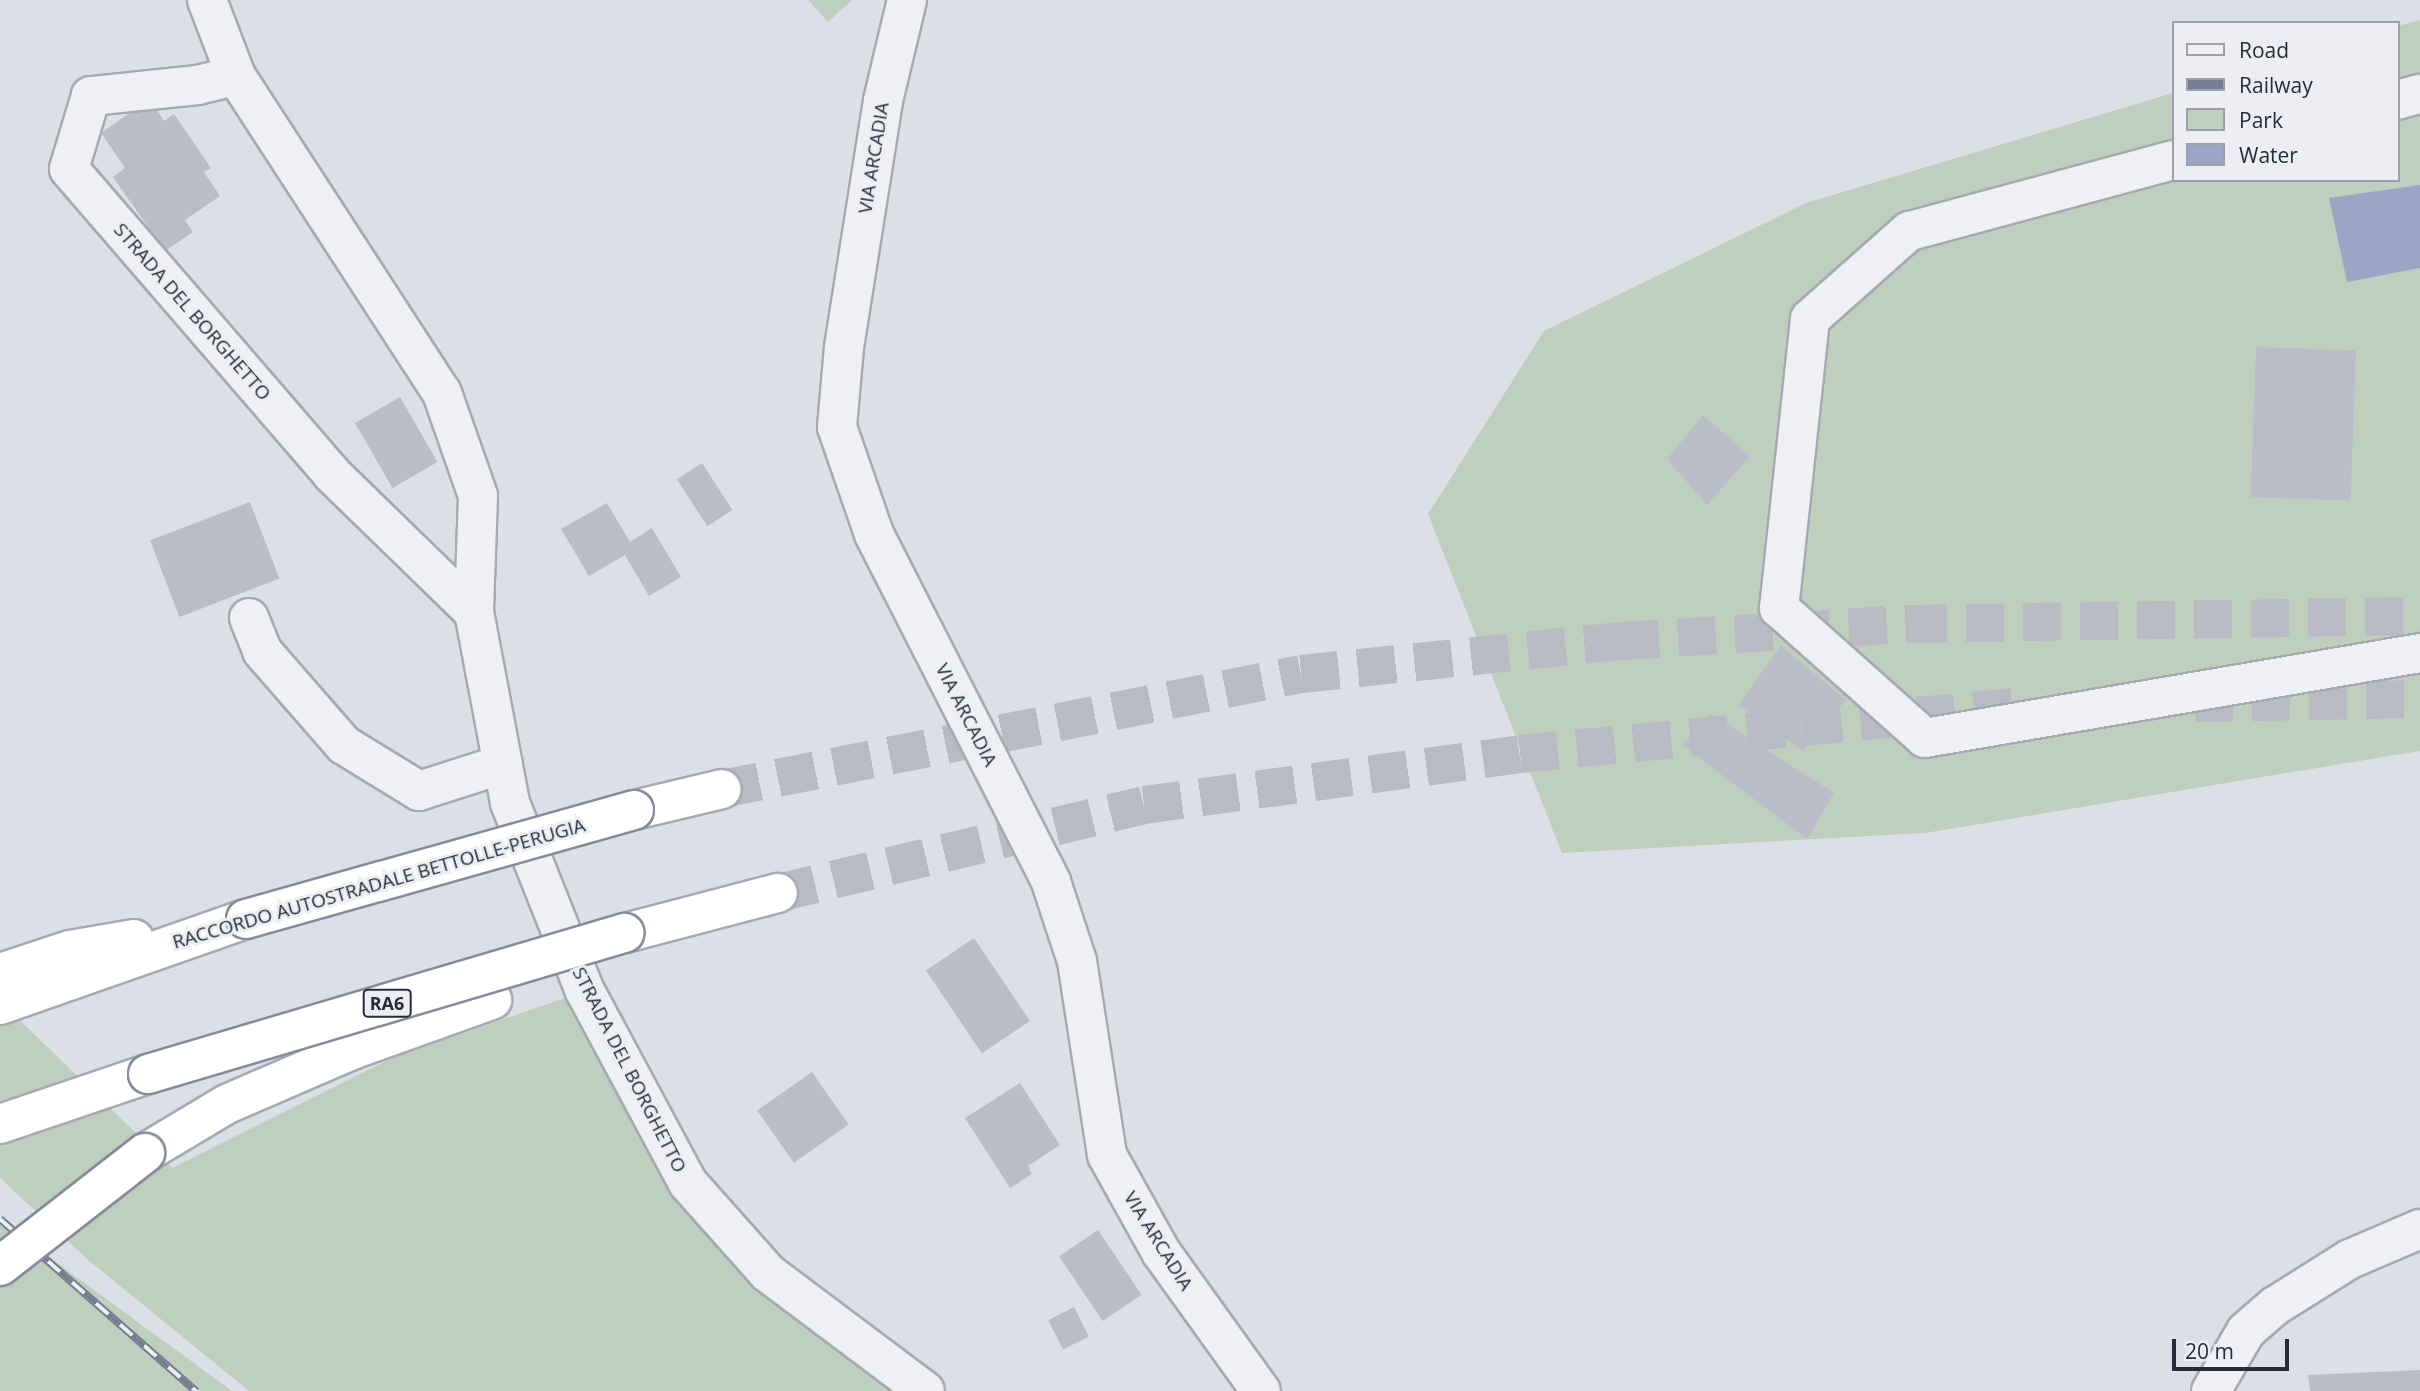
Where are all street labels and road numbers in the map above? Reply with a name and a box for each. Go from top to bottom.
street label: VIA ARCADIA [854,101,894,215]
street label: STRADA DEL BORGHETTO [109,219,275,405]
street label: VIA ARCADIA [930,660,1002,770]
street label: RACCORDO AUTOSTRADALE BETTOLLE-PERUGIA [170,814,588,954]
street label: STRADA DEL BORGHETTO [567,964,691,1176]
road number: RA6 [362,988,412,1018]
street label: VIA ARCADIA [1119,1187,1197,1295]

